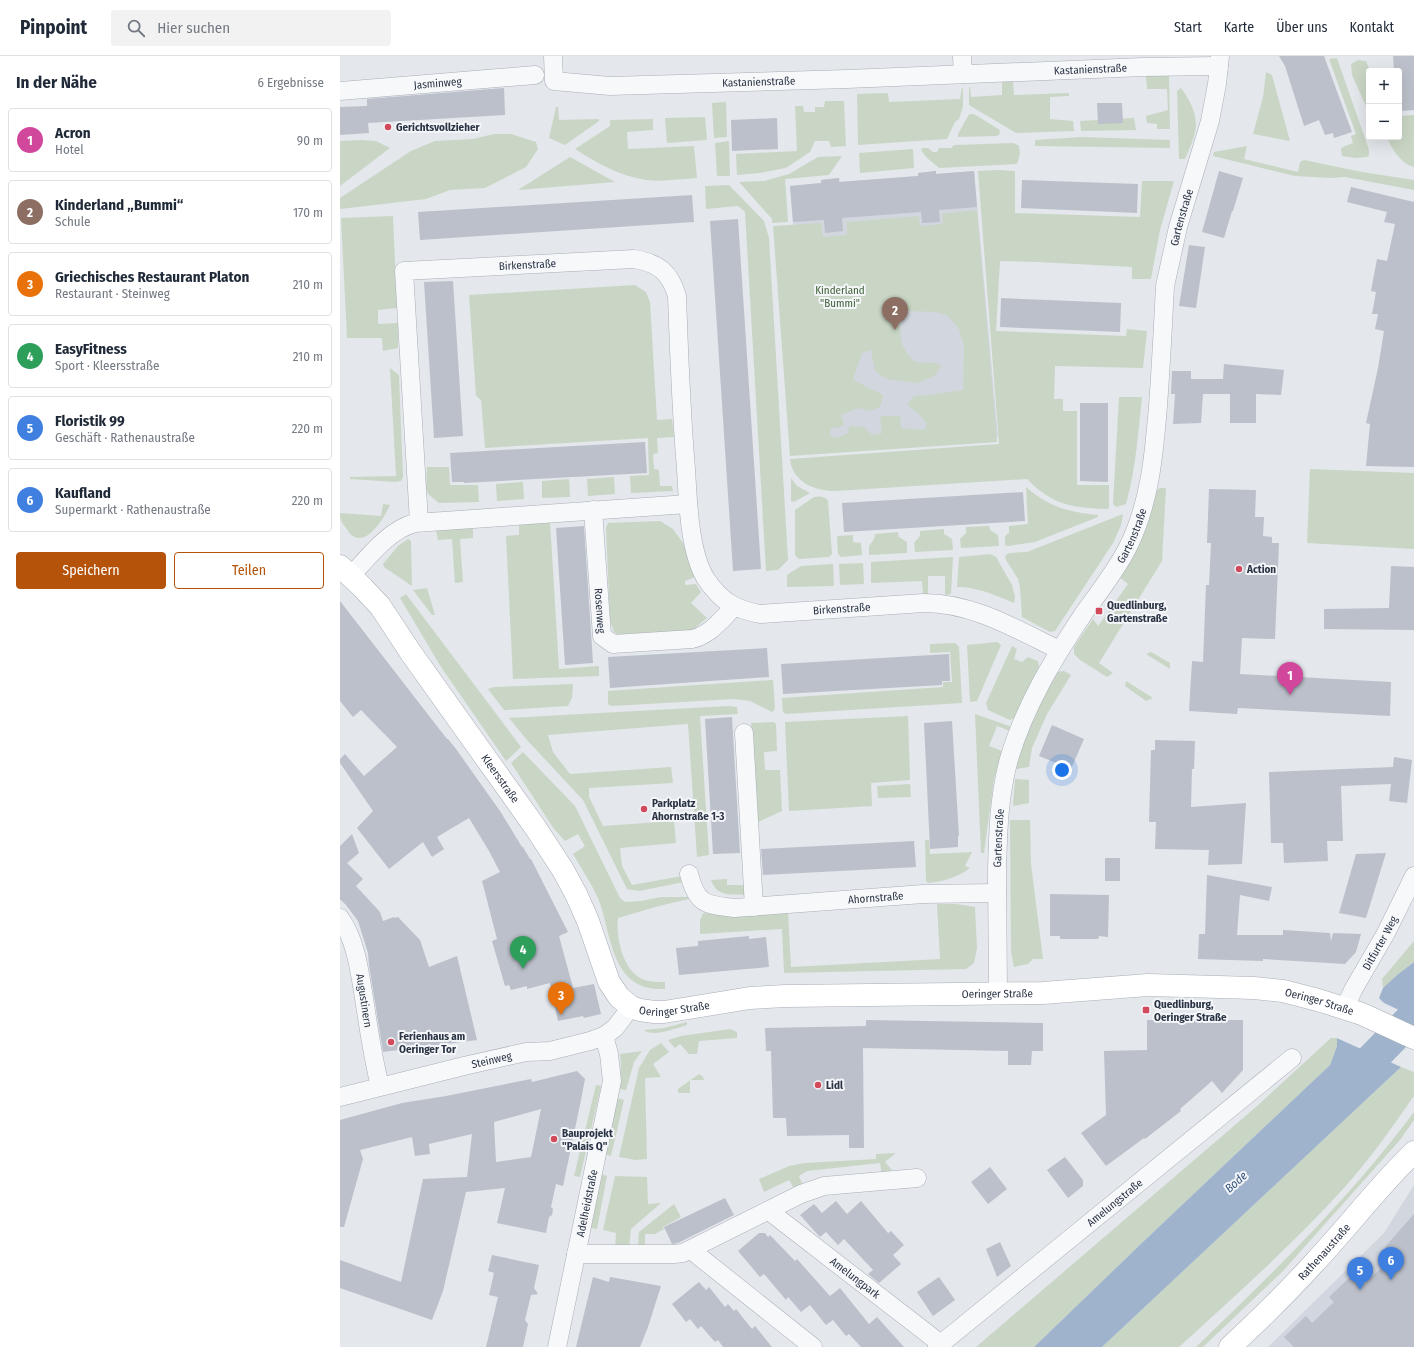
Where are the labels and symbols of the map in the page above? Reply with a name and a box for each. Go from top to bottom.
street label: Kastanienstraße [1054,62,1127,78]
street label: Jasminweg [413,75,463,92]
street label: Kastanienstraße [722,75,795,90]
place label: Gerichtsvollzieher [396,121,480,134]
marker: Gerichtsvollzieher [383,122,393,132]
street label: Gartenstraße [1168,187,1196,247]
street label: Birkenstraße [498,257,556,273]
park label: Kinderland "Bummi" [815,284,865,310]
pin: 2 [882,297,908,330]
street label: Gartenstraße [1114,507,1150,566]
place label: Action [1246,563,1276,576]
marker: Action [1234,564,1244,574]
street label: Rosenweg [592,588,608,635]
place label: Quedlinburg, Gartenstraße [1107,599,1168,625]
street label: Birkenstraße [813,601,871,617]
marker: Quedlinburg, Gartenstraße [1094,606,1104,616]
pin: 1 [1277,662,1303,695]
street label: Kleersstraße [478,752,522,806]
your location [1052,760,1072,780]
place label: Parkplatz Ahornstraße 1-3 [651,797,725,823]
marker: Parkplatz Ahornstraße 1-3 [639,804,649,814]
street label: Gartenstraße [991,808,1007,868]
street label: Ahornstraße [848,889,904,907]
street label: Ditfurter Weg [1360,913,1401,972]
pin: 4 [510,936,536,969]
street label: Augustinern [353,973,374,1029]
pin: 3 [548,982,574,1015]
street label: Oeringer Straße [1283,986,1355,1018]
street label: Oeringer Straße [962,987,1033,1001]
place label: Quedlinburg, Oeringer Straße [1154,998,1227,1024]
street label: Oeringer Straße [638,999,711,1019]
marker: Quedlinburg, Oeringer Straße [1141,1005,1151,1015]
place label: Ferienhaus am Oeringer Tor [399,1030,465,1056]
marker: Ferienhaus am Oeringer Tor [386,1037,396,1047]
street label: Steinweg [470,1049,514,1071]
place label: Lidl [826,1079,844,1092]
marker: Lidl [813,1080,823,1090]
place label: Bauprojekt "Palais Q" [562,1127,613,1153]
marker: Bauprojekt "Palais Q" [549,1134,559,1144]
street label: Adelheidstraße [574,1168,601,1238]
water label: Bode [1222,1168,1250,1196]
street label: Amelungstraße [1085,1176,1145,1229]
street label: Rathenaustraße [1296,1221,1353,1283]
pin: 6 [1378,1247,1404,1280]
street label: Amelungpark [827,1255,883,1302]
pin: 5 [1347,1257,1373,1290]

